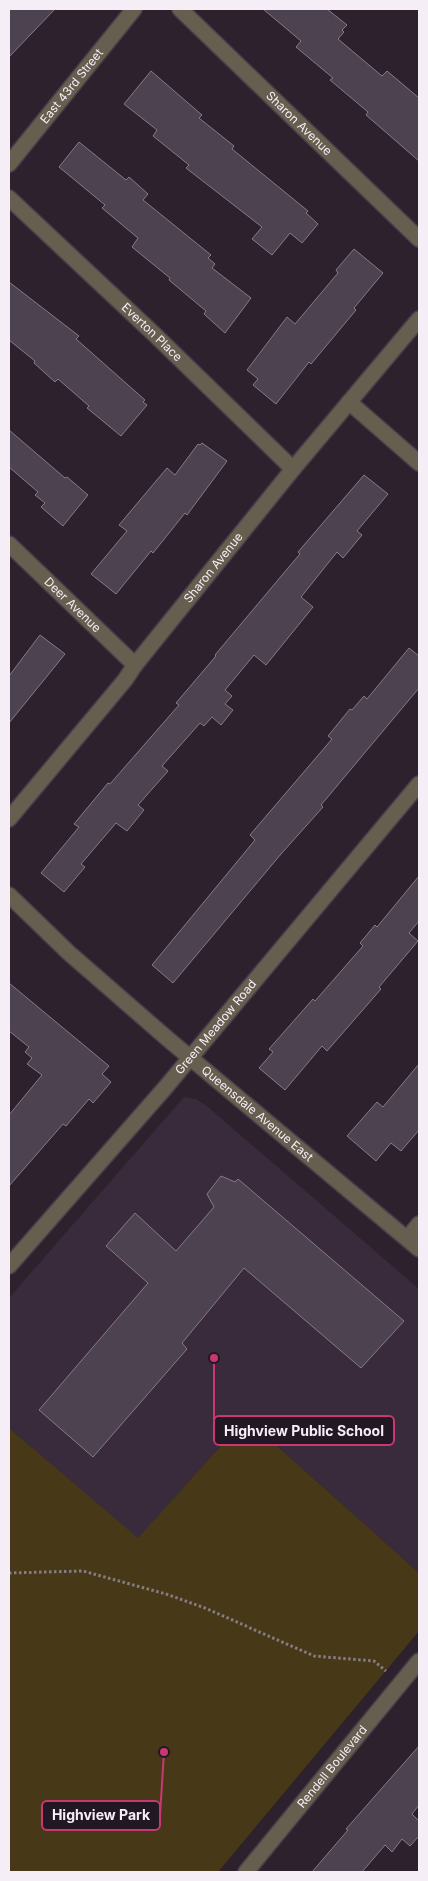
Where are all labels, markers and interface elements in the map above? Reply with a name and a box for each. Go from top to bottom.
street label: East 43rd Street [37,45,106,126]
street label: Sharon Avenue [263,88,335,158]
street label: Everton Place [119,300,186,364]
street label: Sharon Avenue [180,529,246,606]
street label: Deer Avenue [41,574,104,635]
street label: Green Meadow Road [172,976,259,1077]
street label: Queensdale Avenue East [199,1062,316,1164]
callout: Highview Public School [214,1416,394,1445]
text: Highview Public School [224,1422,384,1439]
street label: Rendell Boulevard [294,1722,370,1811]
callout: Highview Park [42,1801,160,1830]
text: Highview Park [52,1806,151,1823]

